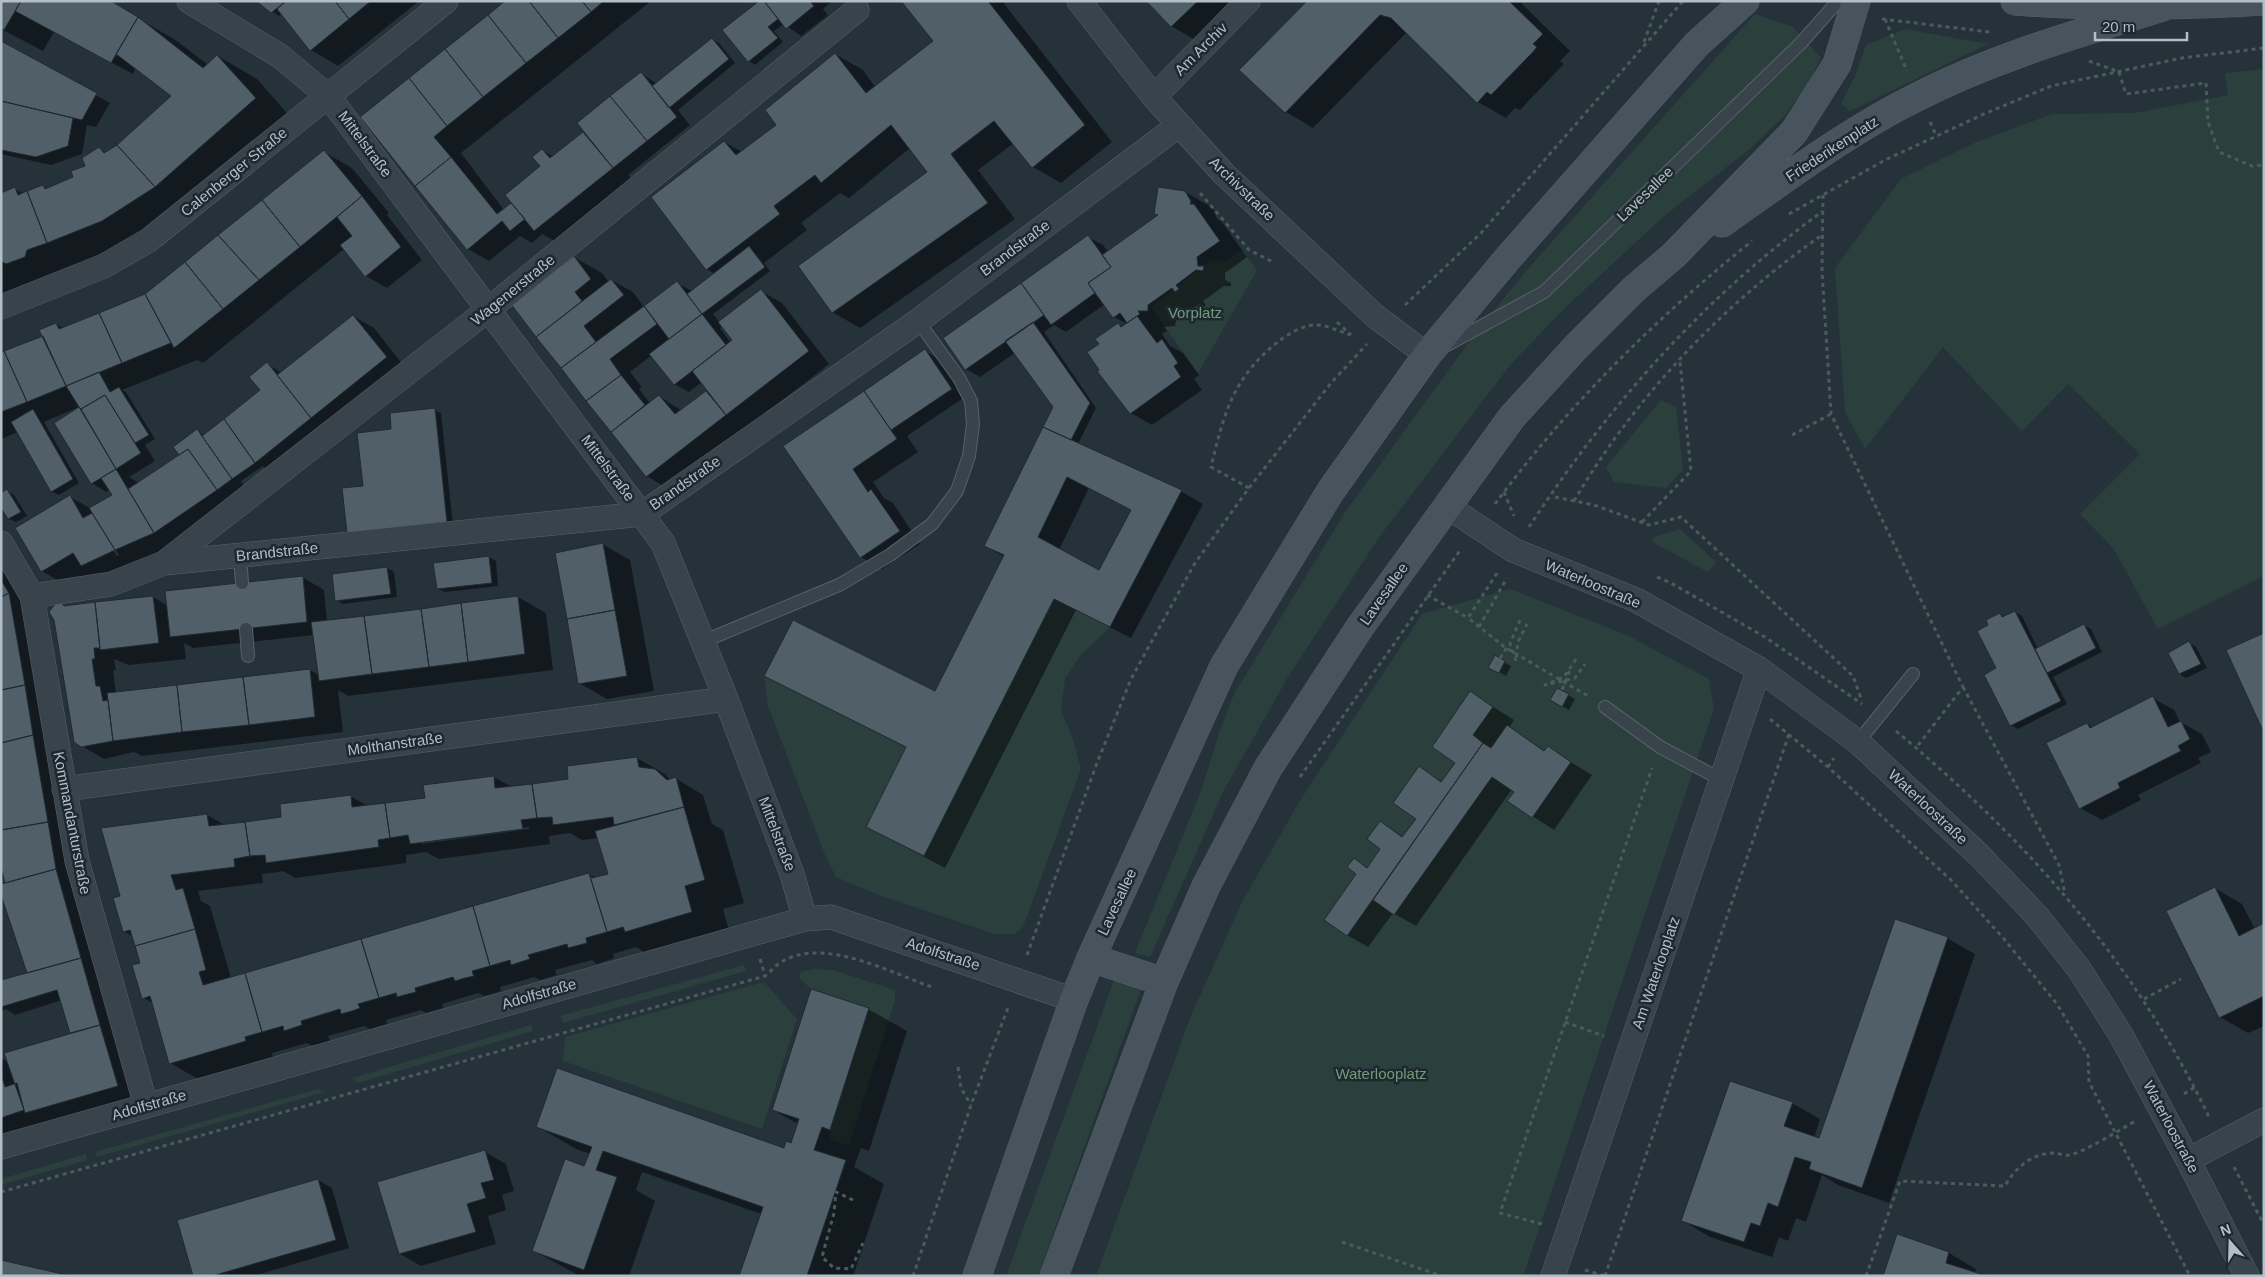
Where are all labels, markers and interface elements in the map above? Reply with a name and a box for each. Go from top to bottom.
scale bar [2095,10,2188,42]
street label: Am Archiv [1171,18,1231,79]
text: 20 m [2102,18,2135,35]
street label: Mittelstraße [335,107,396,180]
street label: Friederikenplatz [1782,112,1881,185]
street label: Calenberger Straße [177,124,290,220]
street label: Archivstraße [1206,153,1279,224]
street label: Lavesallee [1613,163,1676,225]
street label: Brandstraße [977,216,1053,279]
street label: Wagenerstraße [467,251,558,329]
park label: Vorplatz [1168,304,1222,321]
street label: Mittelstraße [578,431,639,504]
street label: Brandstraße [646,452,723,513]
street label: Brandstraße [235,539,319,564]
street label: Waterloostraße [1543,556,1643,611]
street label: Lavesallee [1356,559,1411,628]
street label: Molthanstraße [346,728,444,759]
street label: Kommandanturstraße [50,750,95,896]
street label: Waterloostraße [1885,766,1971,848]
street label: Mittelstraße [755,794,799,873]
street label: Lavesallee [1094,866,1139,938]
street label: Am Waterlooplatz [1628,914,1683,1031]
street label: Adolfstraße [904,934,982,973]
street label: Adolfstraße [500,975,578,1012]
park label: Waterlooplatz [1335,1065,1427,1082]
street label: Waterloostraße [2140,1078,2203,1176]
street label: Adolfstraße [110,1086,188,1123]
north arrow [2205,1217,2255,1267]
text: N [2218,1221,2233,1239]

